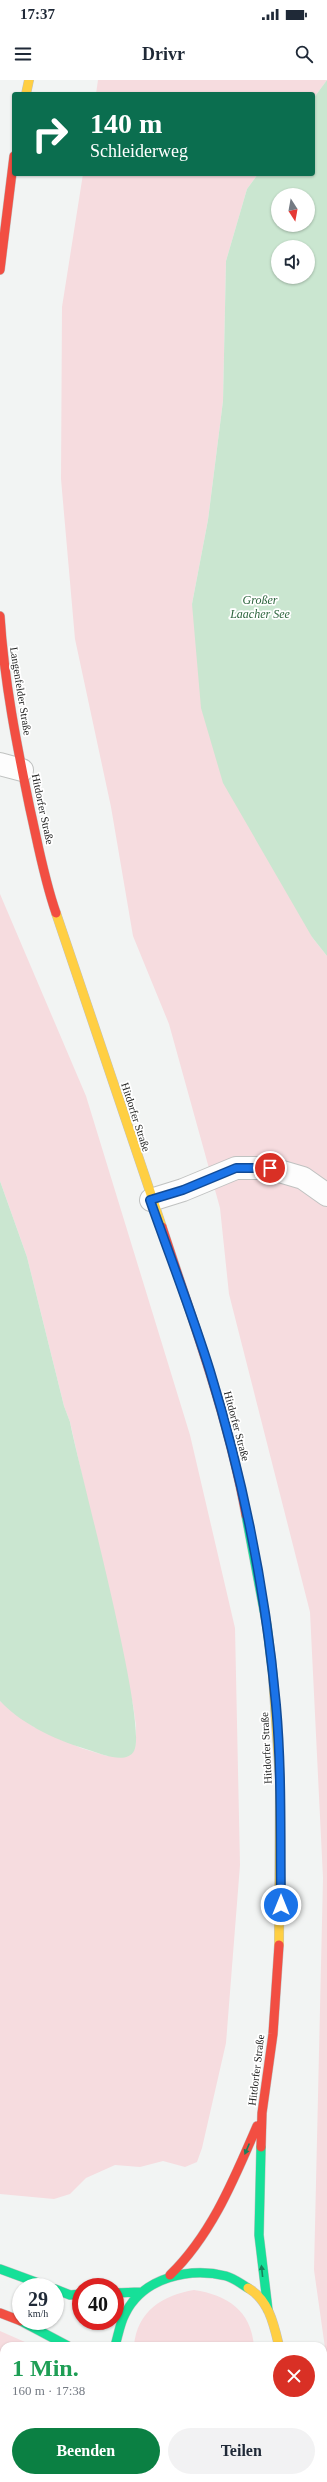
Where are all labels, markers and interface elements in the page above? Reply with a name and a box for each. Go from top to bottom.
text: 17:37 [20,6,55,22]
icon: menu [12,43,34,65]
icon: search [293,43,315,65]
text: Drivr [142,44,185,64]
icon: right [24,108,76,160]
text: 140 m [90,108,162,139]
text: Schleiderweg [90,141,188,161]
north arrow [271,188,315,232]
map controls [271,188,315,284]
button: sound [271,240,315,284]
water label: Großer Laacher See [229,593,290,621]
street label: Langenfelder Straße [8,646,34,736]
street label: Hitdorfer Straße [30,773,56,845]
street label: Hitdorfer Straße [119,1081,153,1153]
pin [253,1151,287,1185]
icon: arrive [259,1157,281,1179]
street label: Hitdorfer Straße [222,1390,252,1462]
street label: Hitdorfer Straße [258,1712,274,1784]
position arrow [260,1884,302,1926]
street label: Hitdorfer Straße [246,2034,266,2106]
one-way arrow [243,2144,249,2156]
one-way arrow [259,2265,266,2277]
speed limit sign: 40 [72,2278,124,2330]
text: 29 [28,2288,48,2310]
text: km/h [28,2308,48,2319]
text: 1 Min. [12,2355,79,2381]
button: close [273,2355,315,2397]
text: 160 m · 17:38 [12,2383,85,2398]
button: Beenden [12,2428,160,2474]
button: Teilen [168,2428,315,2474]

